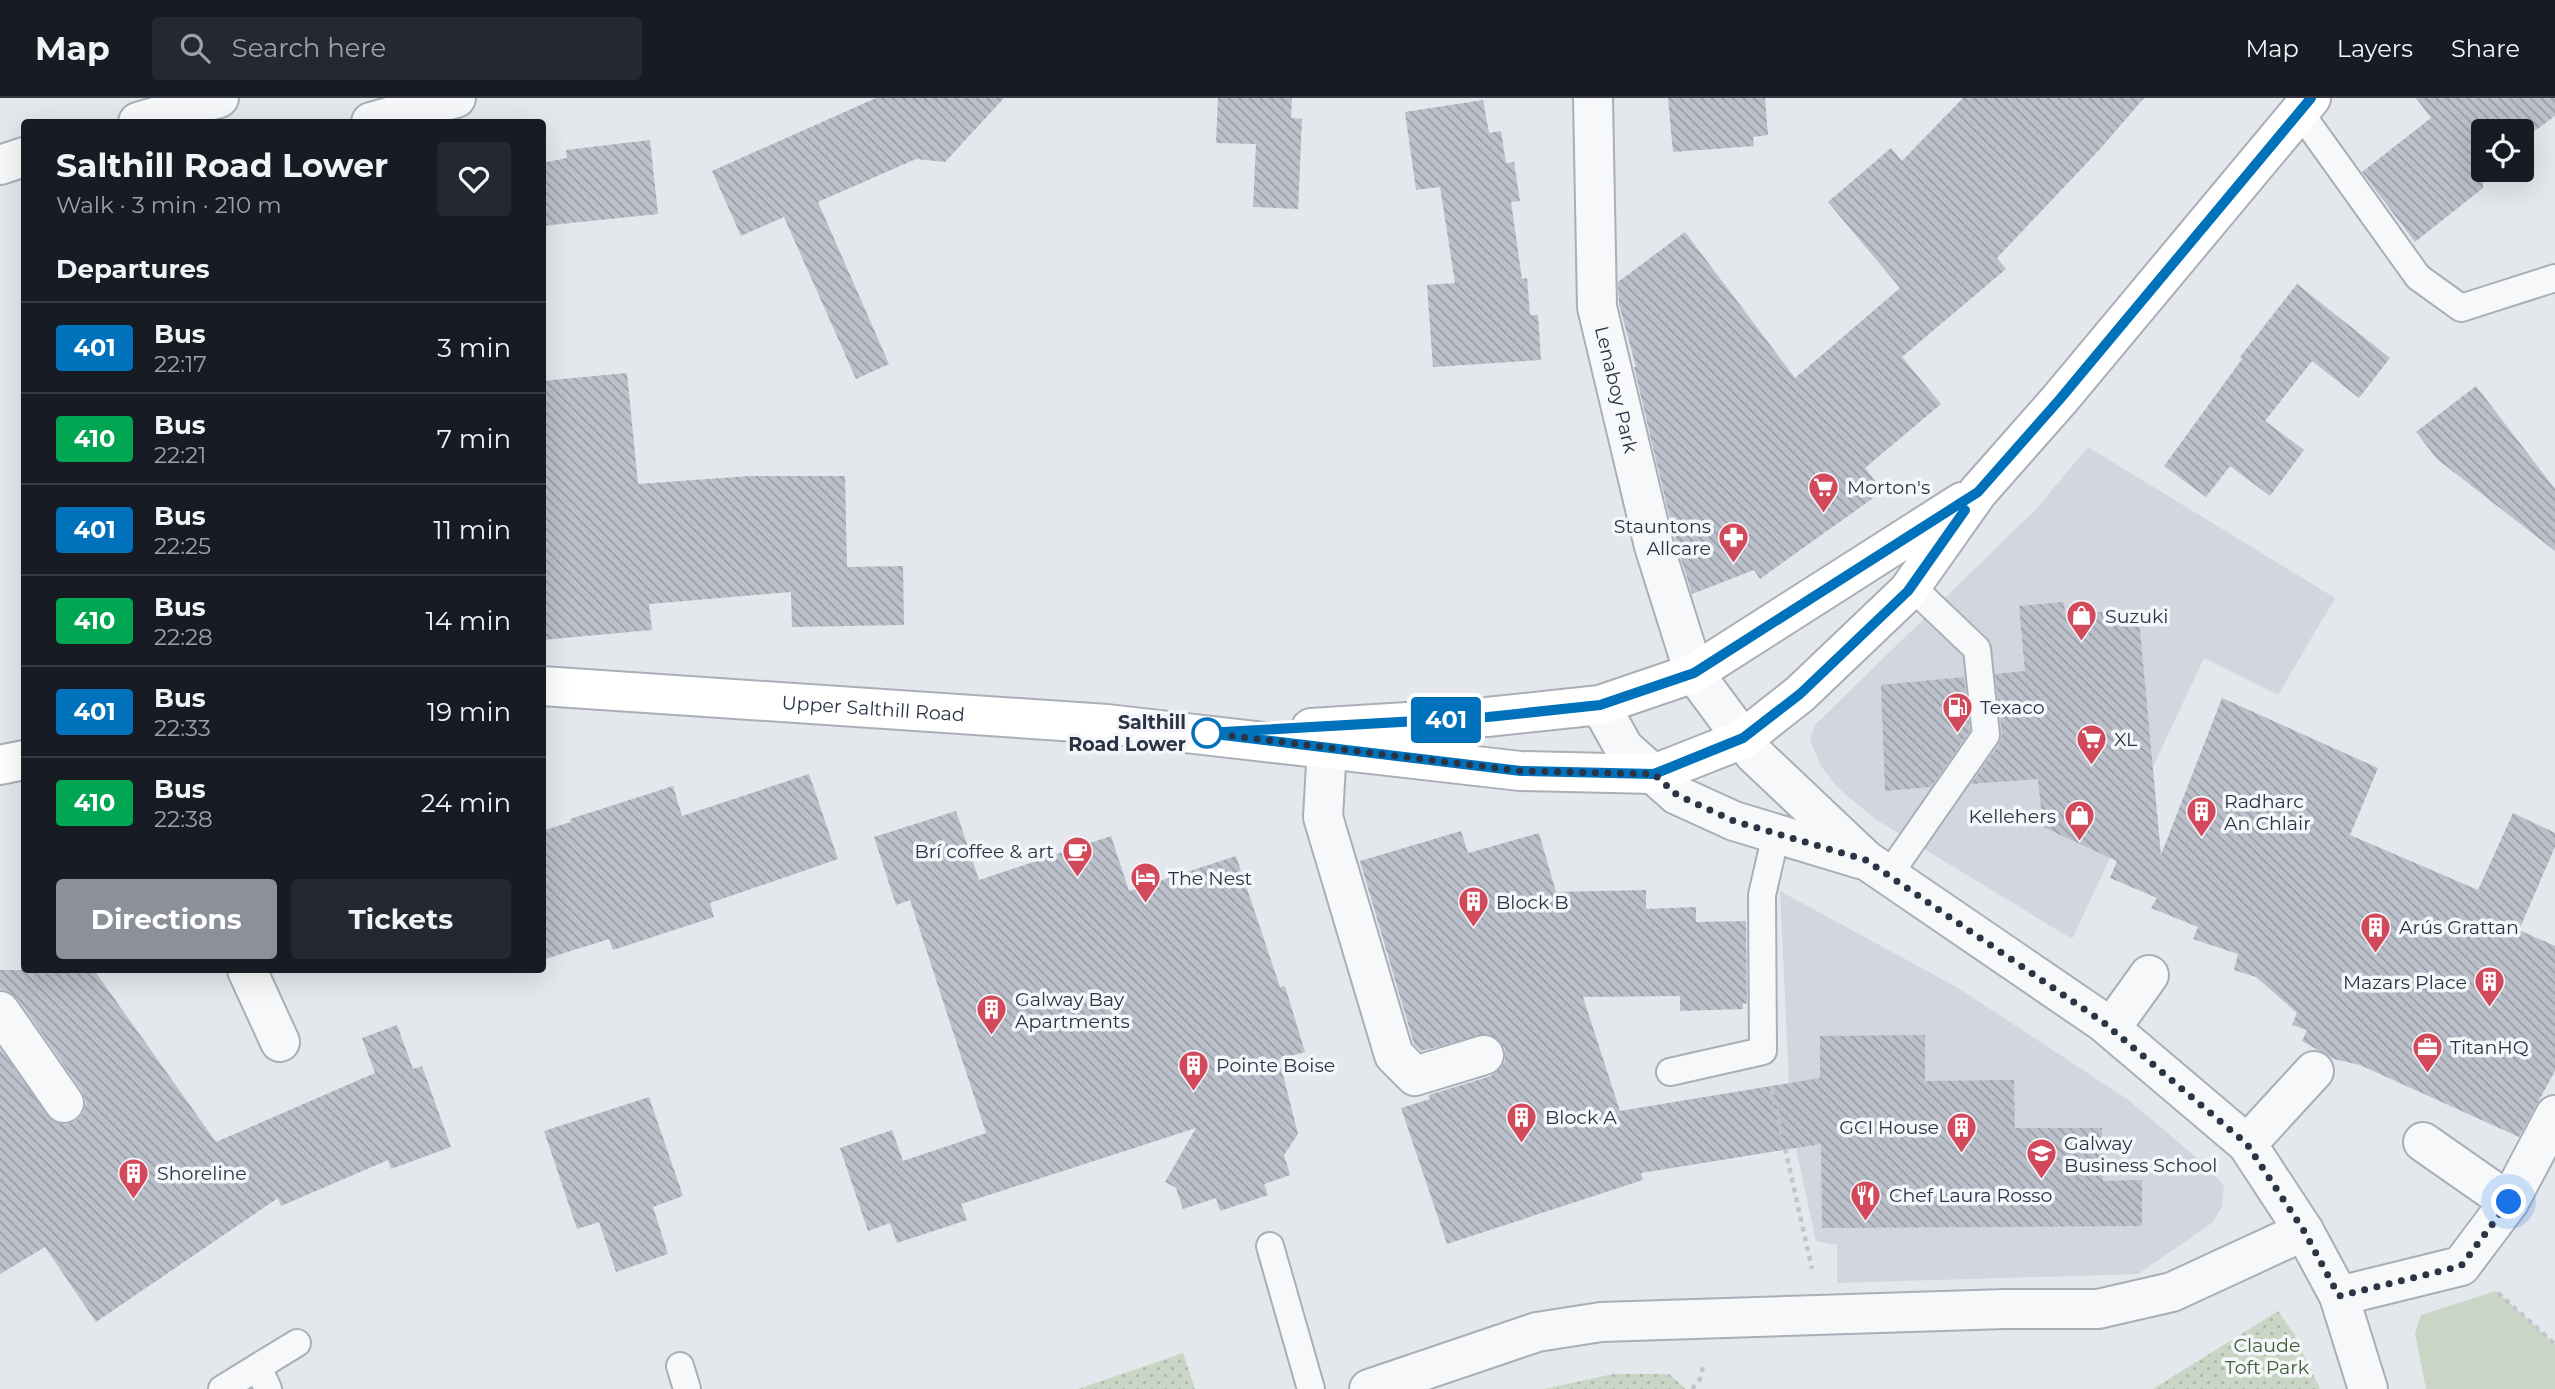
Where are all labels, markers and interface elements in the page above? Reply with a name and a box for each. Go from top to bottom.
search box [152,17,642,80]
text: Map [35,28,110,68]
icon: search [176,29,214,67]
text: Search here [232,32,386,64]
text: Map [2245,34,2299,63]
text: Layers [2337,34,2413,63]
text: Share [2451,34,2520,63]
map controls [2471,119,2534,182]
button: locate [2471,119,2534,182]
button: heart [437,142,511,216]
text: Salthill Road Lower [56,145,388,185]
text: Walk · 3 min · 210 m [56,191,282,219]
text: Departures [56,253,210,285]
text: Bus [154,318,206,350]
street label: Lenaboy Park [1590,324,1643,456]
text: 3 min [437,332,511,364]
text: 401 [73,333,116,362]
text: 22:17 [154,350,207,378]
text: Bus [154,409,206,441]
text: 7 min [437,423,511,455]
text: 410 [74,424,115,453]
text: 22:21 [154,441,206,469]
supermarket icon: Morton's [1807,470,1841,514]
place label: Morton's [1847,476,1930,499]
text: Bus [154,500,206,532]
text: 11 min [433,514,511,546]
text: 401 [73,515,116,544]
place label: Stauntons Allcare [1614,515,1711,560]
pharmacy icon: Stauntons Allcare [1717,520,1751,564]
text: 22:25 [154,532,211,560]
text: Bus [154,591,206,623]
shop icon: Suzuki [2065,599,2099,643]
text: 14 min [425,605,511,637]
place label: Suzuki [2105,605,2168,628]
text: 410 [74,606,115,635]
text: 22:28 [154,623,213,651]
text: Bus [154,682,206,714]
fuel station icon: Texaco [1940,690,1974,734]
street label: Upper Salthill Road [781,691,966,726]
text: 19 min [427,696,511,728]
place label: Texaco [1980,696,2045,719]
text: 401 [73,697,116,726]
line badge: 401 [1406,697,1486,743]
text: 401 [1425,705,1467,734]
place label: Salthill Road Lower [1068,711,1186,756]
text: 22:33 [154,714,211,742]
marker: Salthill Road Lower [1192,718,1222,748]
supermarket icon: XL [2074,722,2108,766]
place label: XL [2114,728,2138,751]
text: Bus [154,773,206,805]
text: 24 min [421,787,511,819]
text: 410 [74,788,115,817]
place label: Radharc An Chlair [2224,790,2311,835]
building icon: Radharc An Chlair [2184,795,2218,839]
shop icon: Kellehers [2062,799,2096,843]
text: 22:38 [154,805,213,833]
place label: Kellehers [1969,805,2056,828]
cafe icon: Brí coffee & art [1060,834,1094,878]
place label: Brí coffee & art [914,840,1054,863]
hotel icon: The Nest [1128,861,1162,905]
place label: The Nest [1168,867,1252,890]
button: Directions [56,879,277,959]
button: Tickets [291,879,511,959]
building icon: Block B [1456,885,1490,929]
place label: Block B [1496,891,1569,914]
building icon: Arús Grattan [2359,910,2393,954]
place label: Arús Grattan [2399,916,2519,939]
building icon: Mazars Place [2473,965,2507,1009]
place label: Mazars Place [2343,971,2467,994]
place label: Galway Bay Apartments [1015,988,1130,1033]
building icon: Galway Bay Apartments [975,993,1009,1037]
office icon: TitanHQ [2410,1030,2444,1074]
place label: TitanHQ [2450,1036,2529,1059]
building icon: Pointe Boise [1176,1048,1210,1092]
place label: Pointe Boise [1216,1054,1335,1077]
building icon: Block A [1505,1100,1539,1144]
place label: Block A [1545,1106,1617,1129]
building icon: GCI House [1945,1110,1979,1154]
place label: GCI House [1839,1116,1939,1139]
place label: Galway Business School [2064,1132,2217,1177]
school or university icon: Galway Business School [2024,1137,2058,1181]
building icon: Shoreline [117,1156,151,1200]
place label: Shoreline [157,1162,247,1185]
restaurant icon: Chef Laura Rosso [1849,1178,1883,1222]
place label: Chef Laura Rosso [1889,1184,2053,1207]
your location [2491,1184,2526,1219]
park label: Claude Toft Park [2225,1334,2310,1379]

